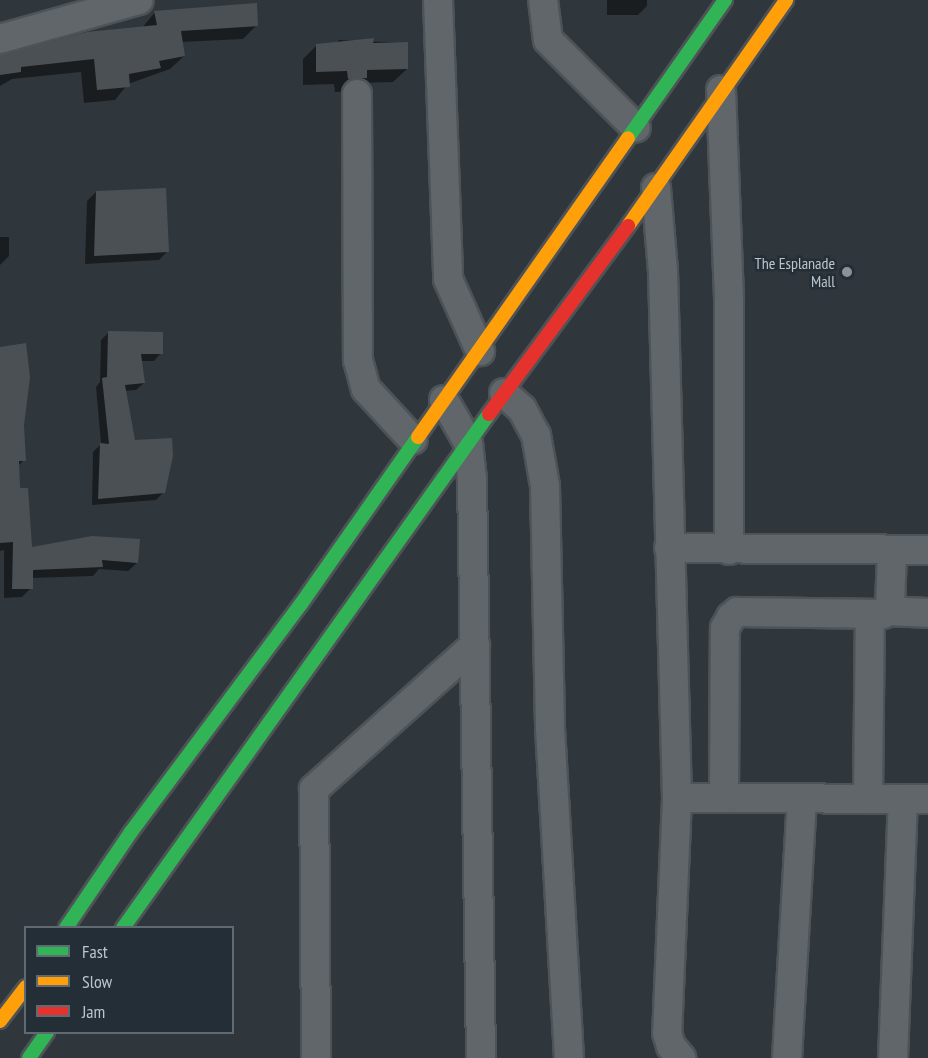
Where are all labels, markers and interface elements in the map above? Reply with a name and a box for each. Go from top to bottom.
place label: The Esplanade Mall [754,253,835,291]
marker: The Esplanade Mall [840,265,854,279]
legend [24,926,234,1034]
text: Fast [82,940,108,963]
text: Slow [82,970,112,993]
text: Jam [82,1000,105,1023]

